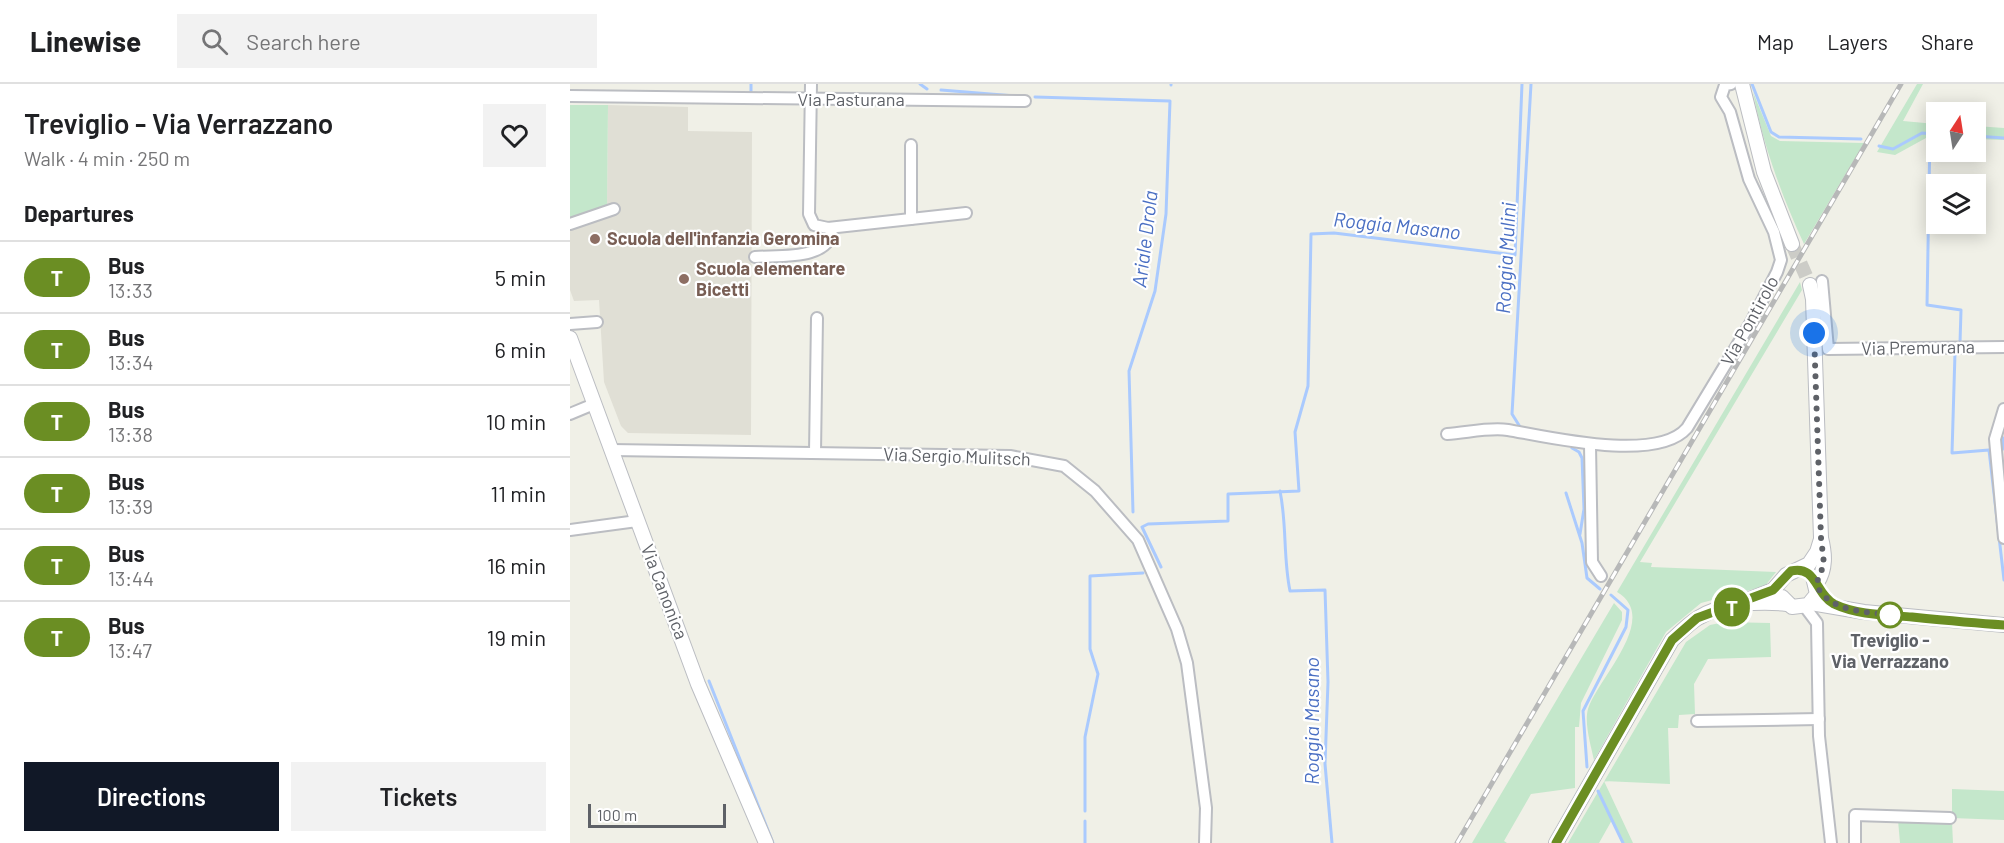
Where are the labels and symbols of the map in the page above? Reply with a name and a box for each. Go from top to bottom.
street label: Via Pasturana [797,88,905,110]
north arrow [1926,102,1986,162]
water label: Ariale Drola [1126,189,1162,289]
water label: Roggia Mulini [1490,202,1520,314]
water label: Roggia Masano [1332,206,1462,244]
place label: Scuola dell'infanzia Geromina [607,227,840,249]
marker: Scuola dell'infanzia Geromina [588,232,602,246]
place label: Scuola elementare Bicetti [696,257,845,300]
marker: Scuola elementare Bicetti [677,272,691,286]
street label: Via Pontirolo [1715,272,1783,369]
your location [1799,318,1829,348]
street label: Via Premurana [1861,335,1975,359]
street label: Via Sergio Mulitsch [883,442,1031,470]
street label: Via Canonica [637,541,693,642]
line badge: T [1712,588,1752,626]
marker: Treviglio - Via Verrazzano [1877,602,1903,628]
place label: Treviglio - Via Verrazzano [1831,629,1949,672]
water label: Roggia Masano [1299,657,1323,785]
scale bar [588,801,726,828]

